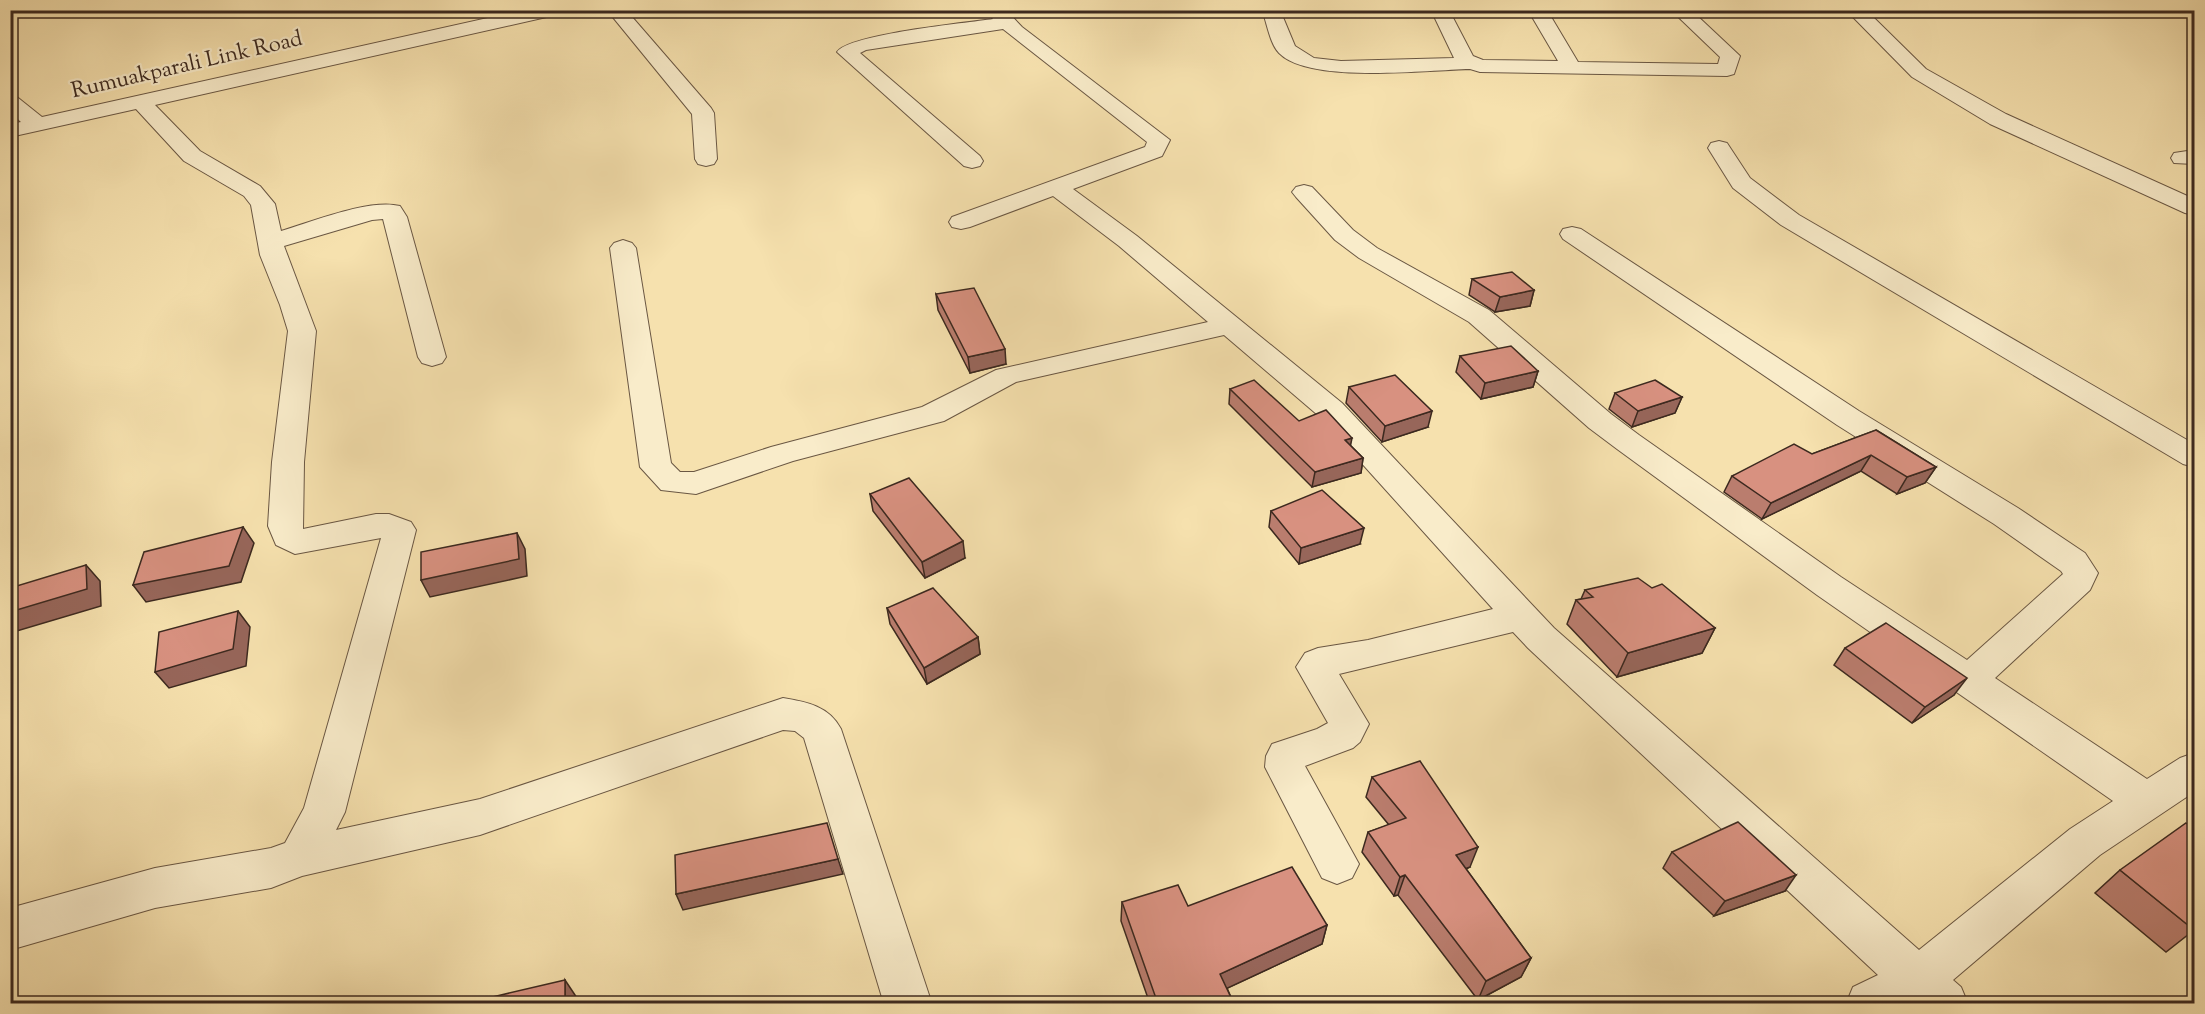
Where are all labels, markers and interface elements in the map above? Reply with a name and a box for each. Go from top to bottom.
street label: Rumuakparali Link Road [68,24,306,108]

